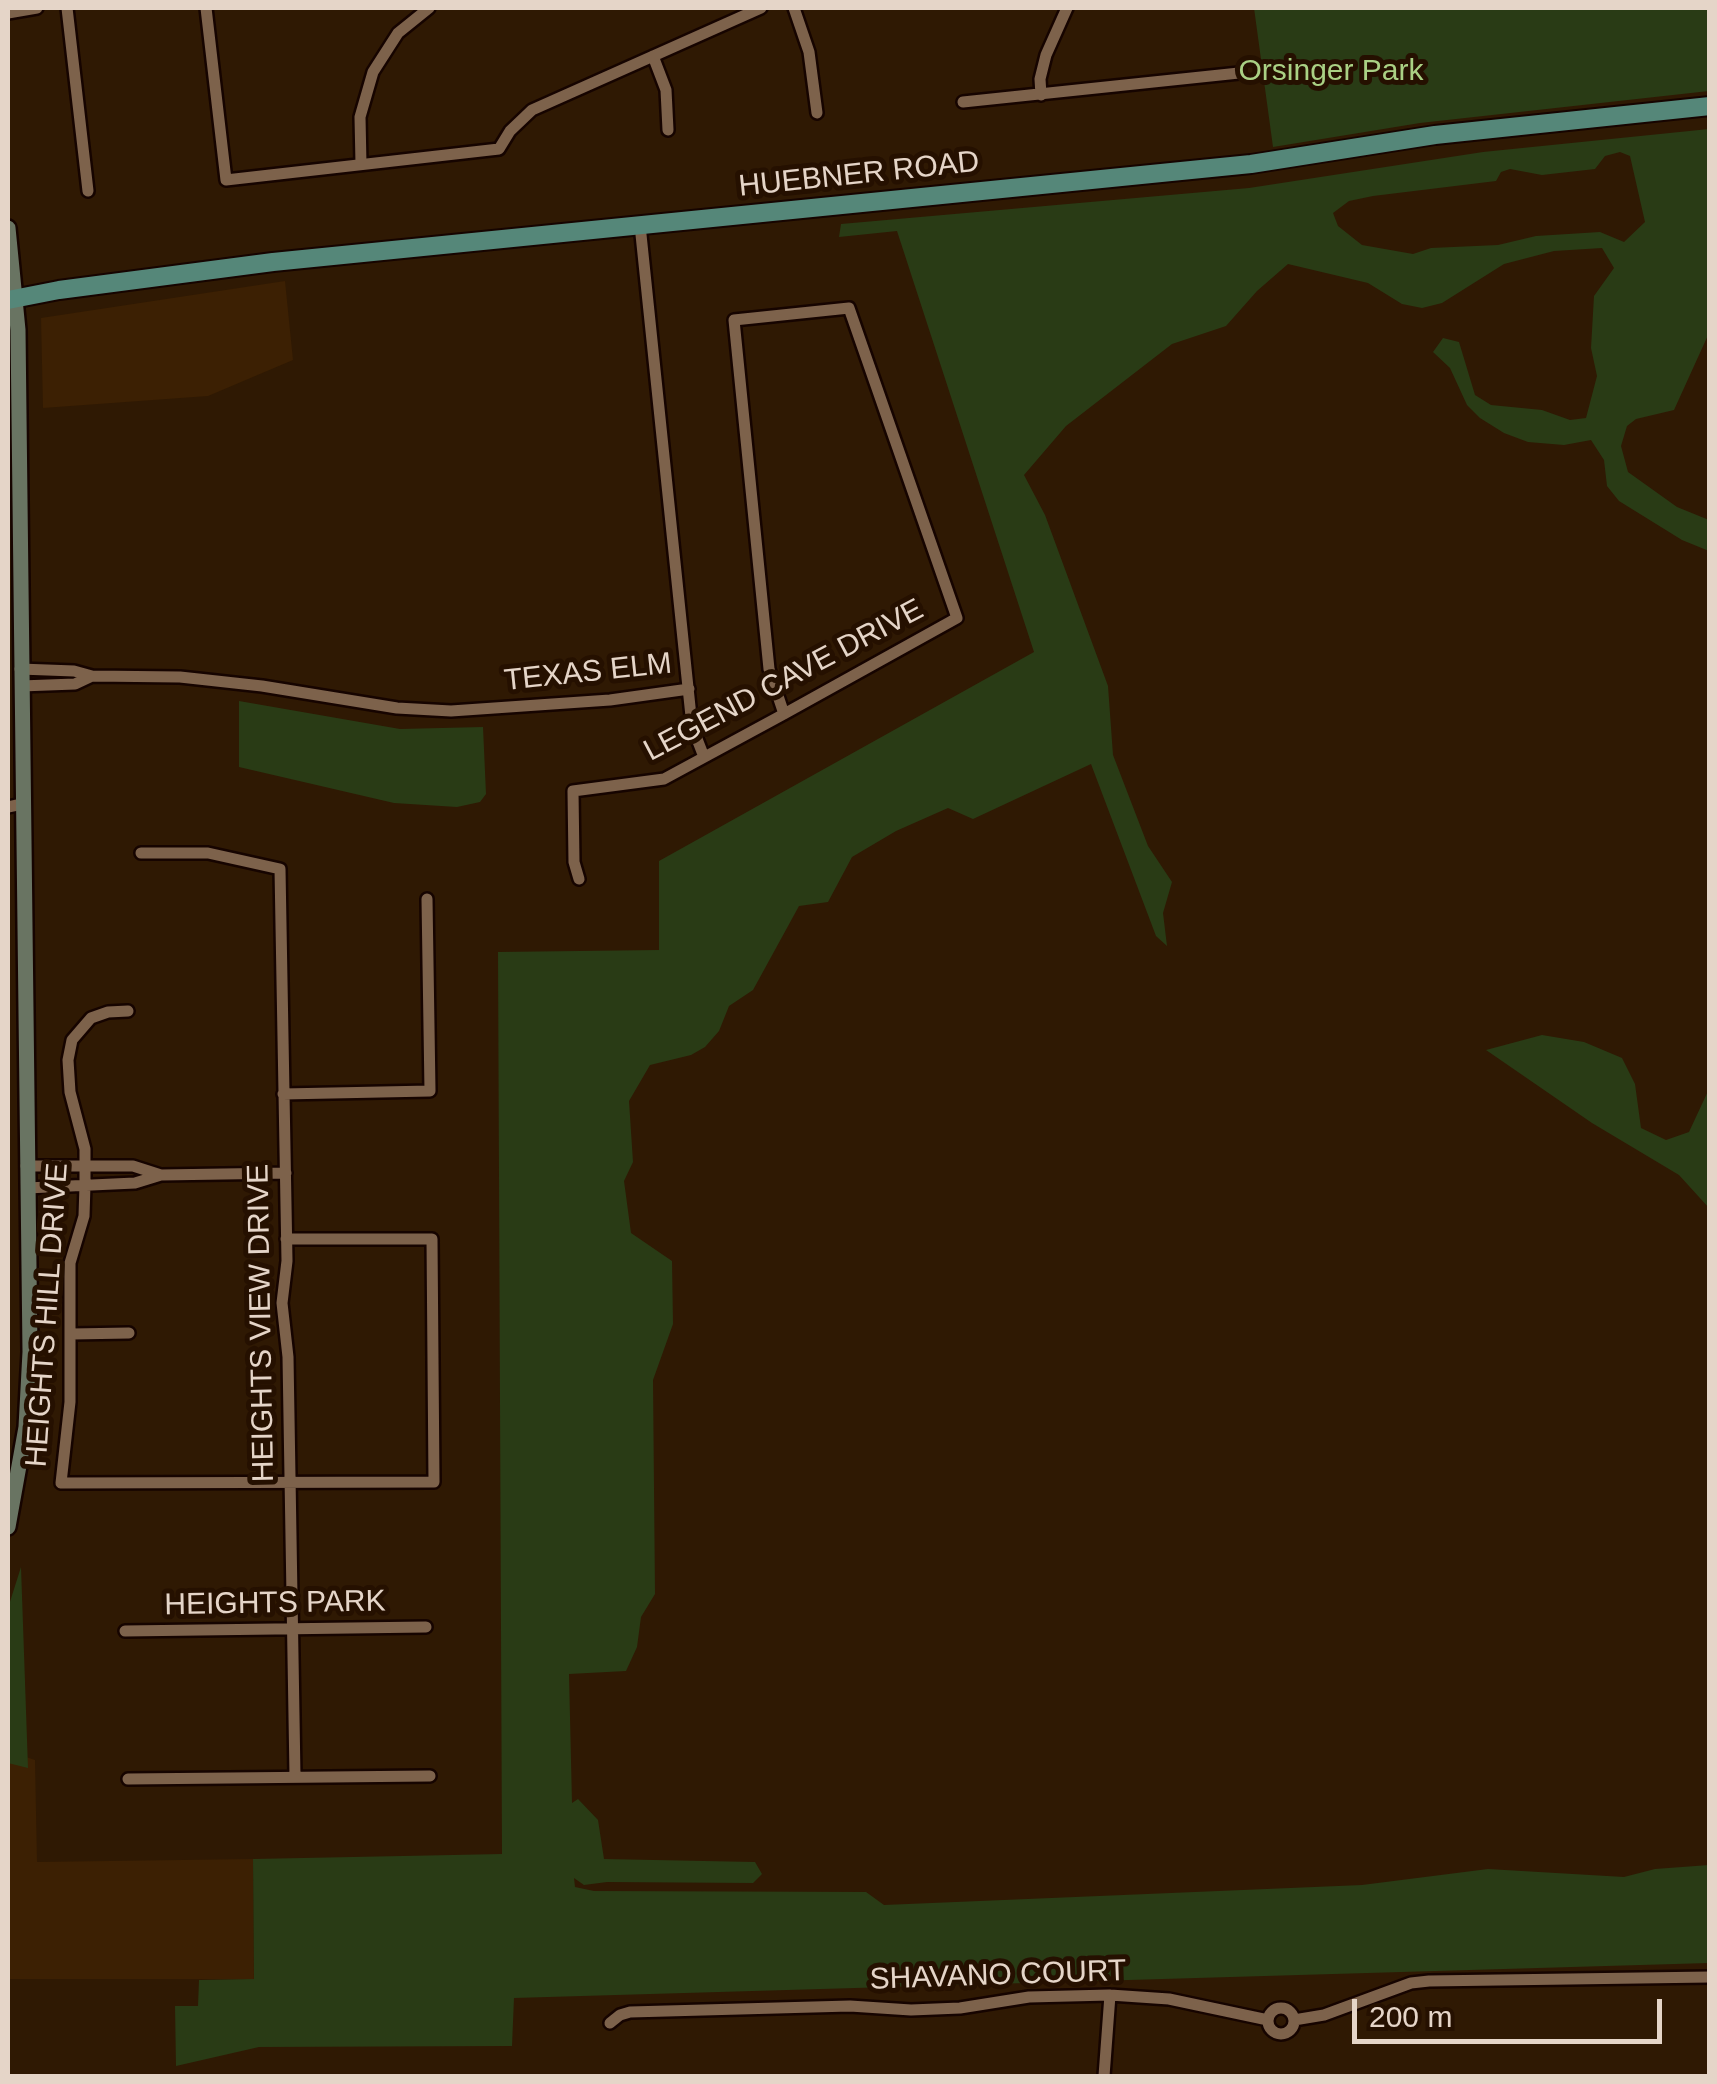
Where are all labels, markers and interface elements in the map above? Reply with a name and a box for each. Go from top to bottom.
park label: Orsinger Park [1238,54,1424,90]
street label: HUEBNER ROAD [737,144,981,206]
street label: LEGEND CAVE DRIVE [638,592,930,770]
street label: TEXAS ELM [502,646,674,700]
street label: HEIGHTS HILL DRIVE [19,1162,77,1468]
street label: HEIGHTS VIEW DRIVE [241,1164,283,1482]
street label: HEIGHTS PARK [164,1584,386,1624]
street label: SHAVANO COURT [869,1954,1127,1998]
scale bar [1357,1979,1667,2041]
text: 200 m [1369,2000,1452,2033]

